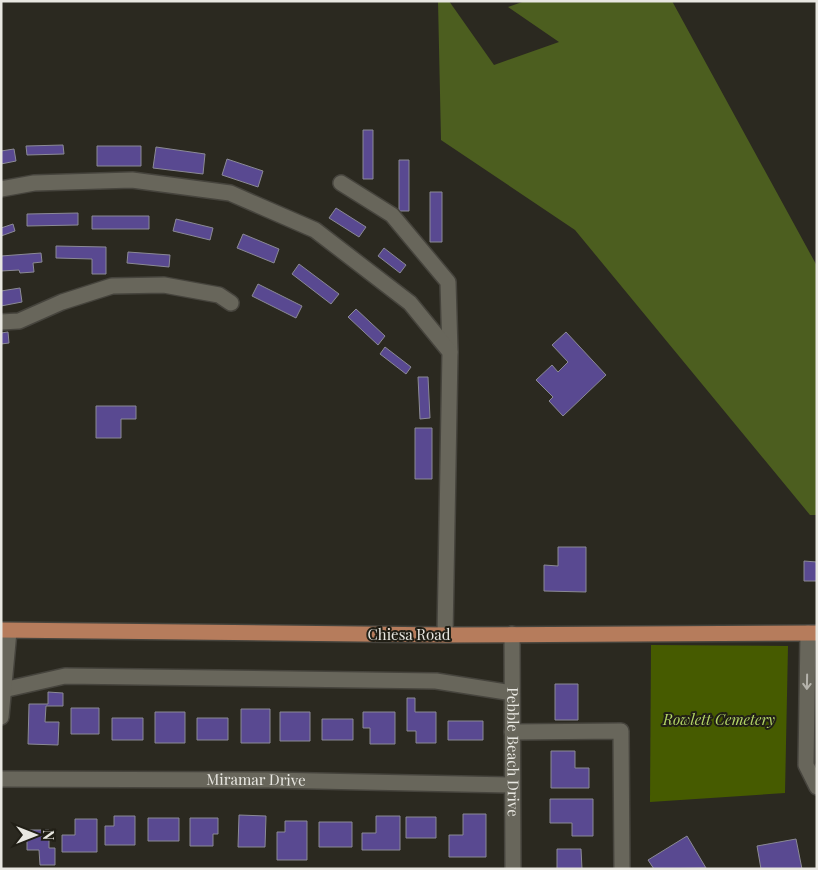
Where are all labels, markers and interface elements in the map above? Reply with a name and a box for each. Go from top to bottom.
street label: Chiesa Road [368,624,451,644]
one-way arrow [802,674,812,690]
street label: Pebble Beach Drive [503,687,524,817]
park label: Rowlett Cemetery [662,709,775,729]
street label: Miramar Drive [206,769,306,790]
north arrow [10,810,60,860]
text: N [39,830,58,840]

